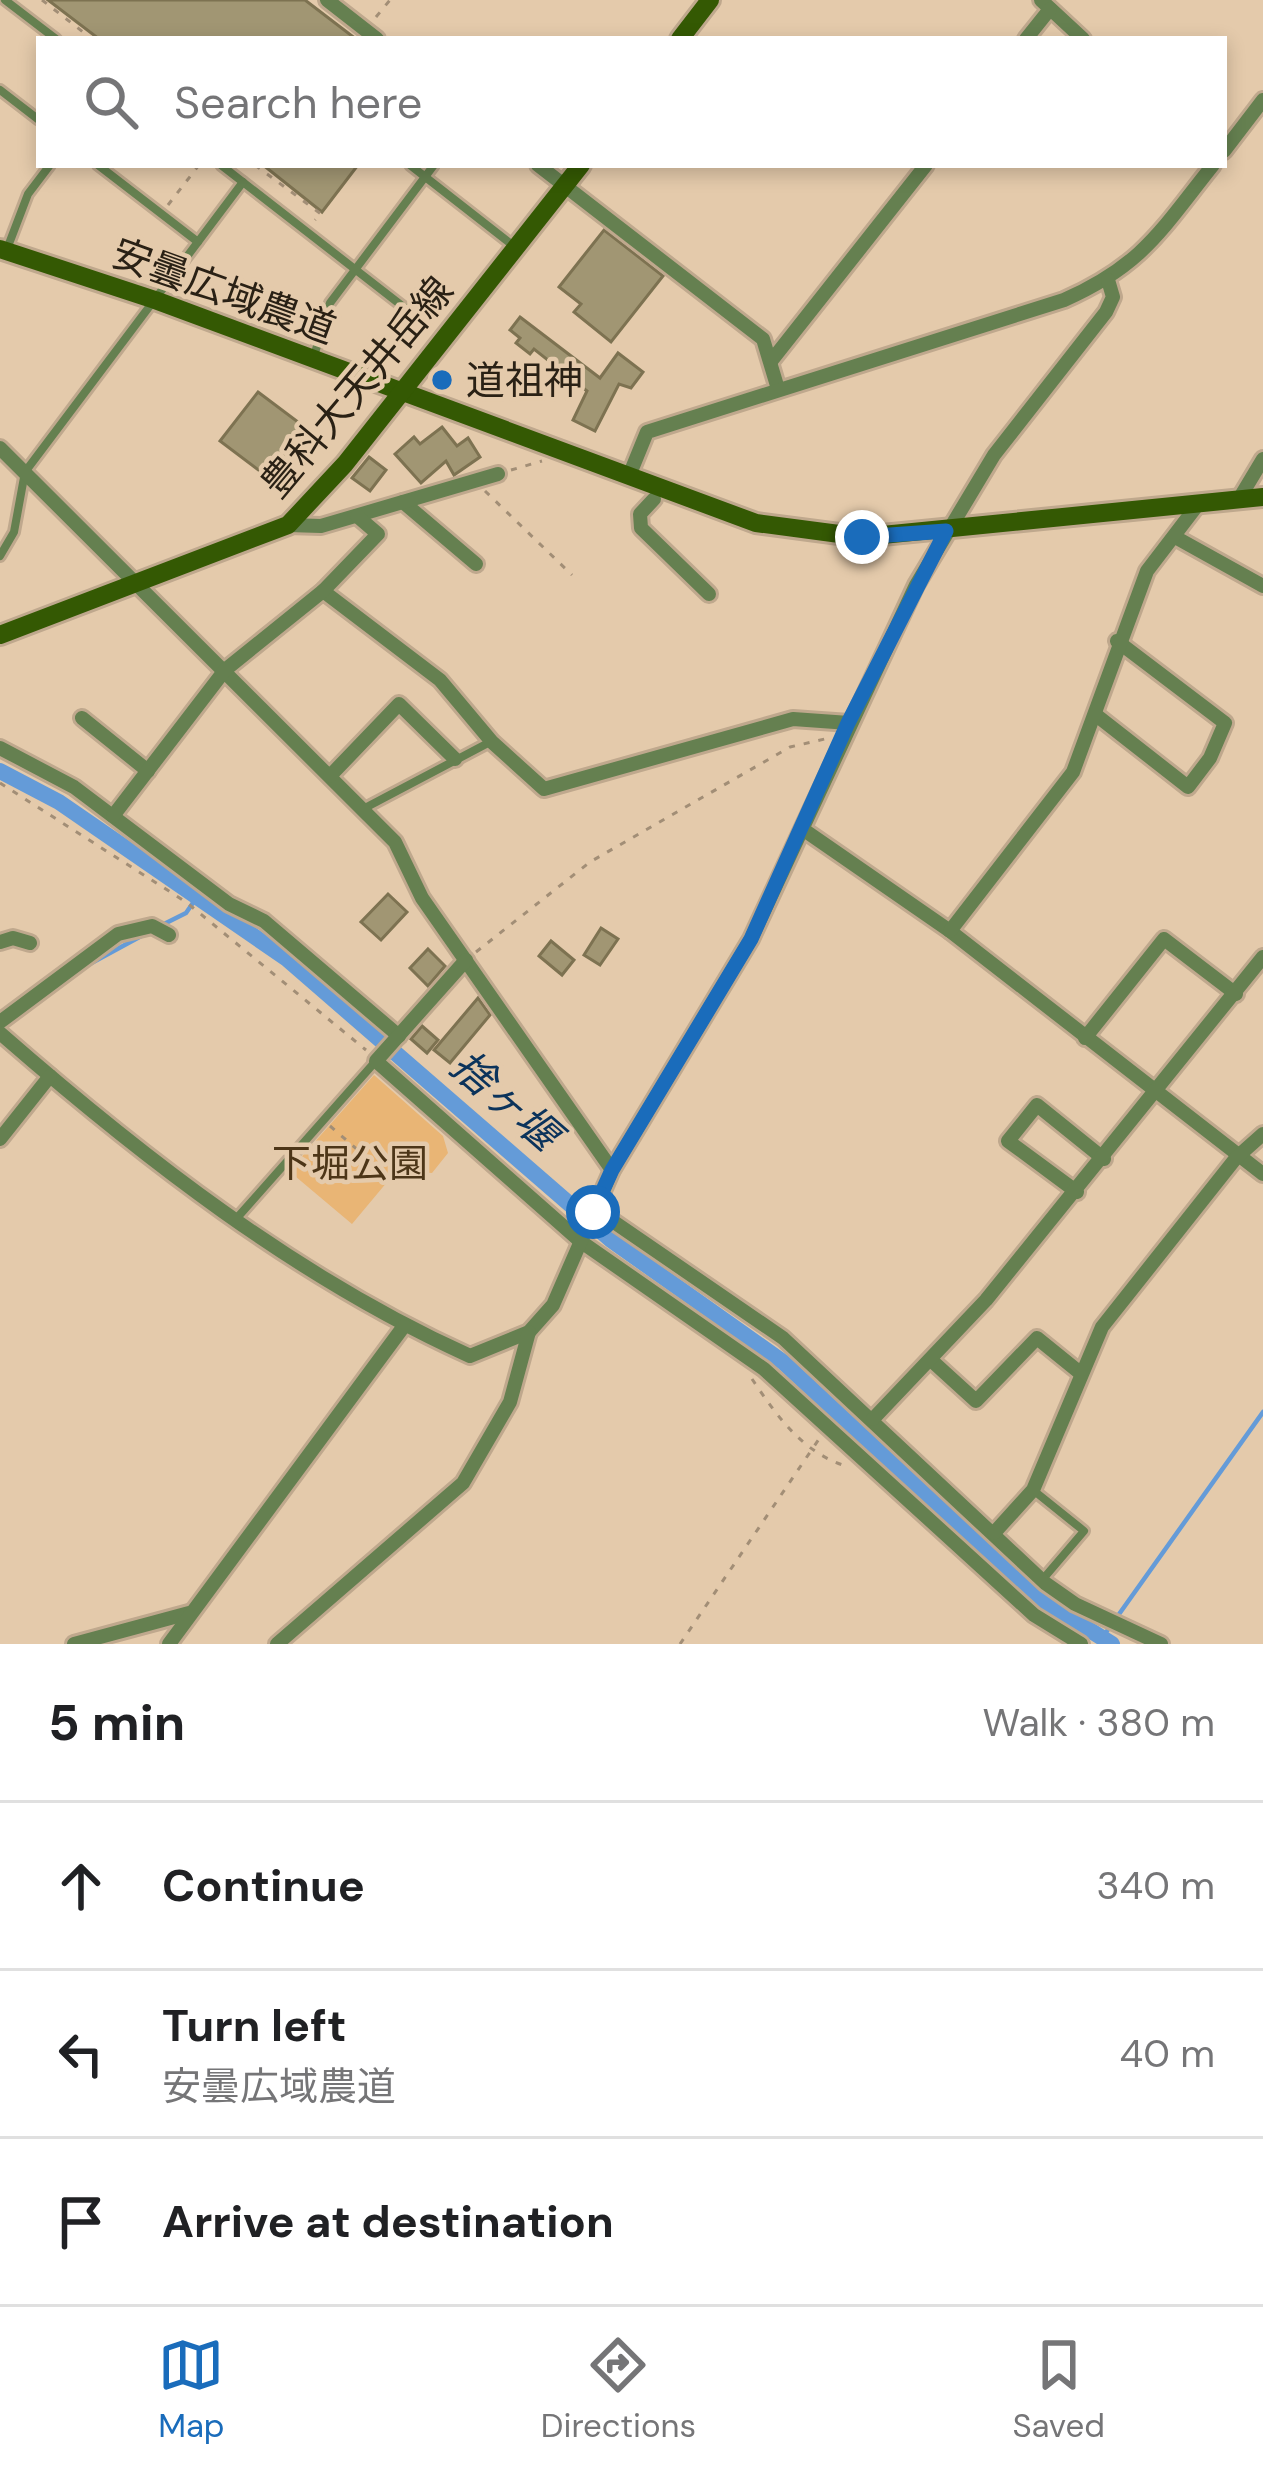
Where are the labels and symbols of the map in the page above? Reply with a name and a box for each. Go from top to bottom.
street label: 安曇広域農道 [105,227,343,355]
street label: 豊科大天井岳線 [250,266,464,508]
place label: 道祖神 [466,355,583,406]
marker: 道祖神 [429,367,455,393]
route end [835,510,889,564]
water label: 捨ヶ堰 [439,1038,576,1167]
park label: 下堀公園 [272,1138,428,1189]
route start [566,1185,620,1239]

